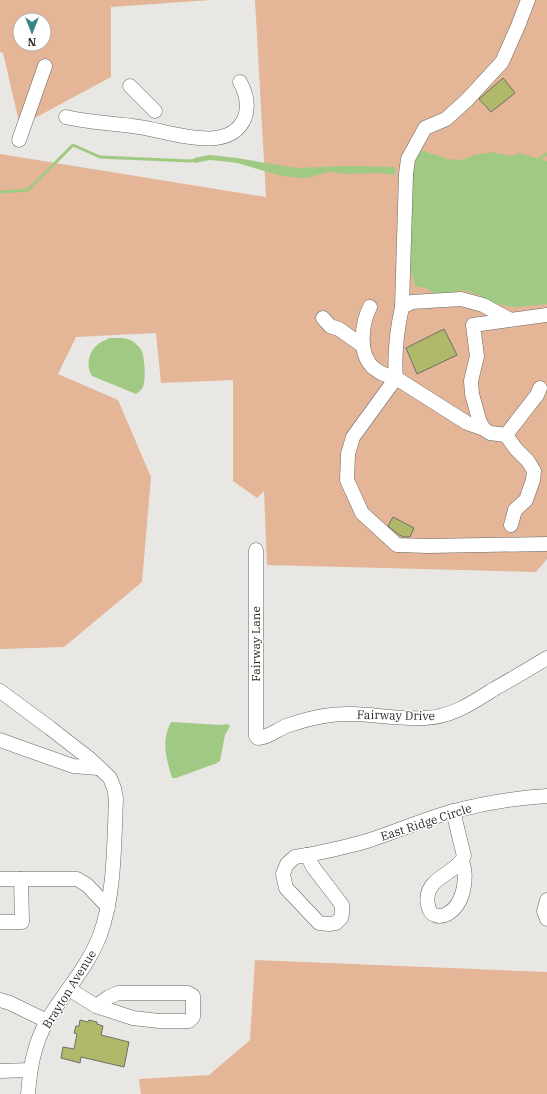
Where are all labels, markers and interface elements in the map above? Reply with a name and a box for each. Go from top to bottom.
north arrow [12,12,52,52]
text: N [27,35,36,49]
street label: Fairway Lane [248,606,263,682]
street label: Fairway Drive [357,707,435,723]
street label: East Ridge Circle [379,800,473,844]
street label: Brayton Avenue [39,947,99,1031]

